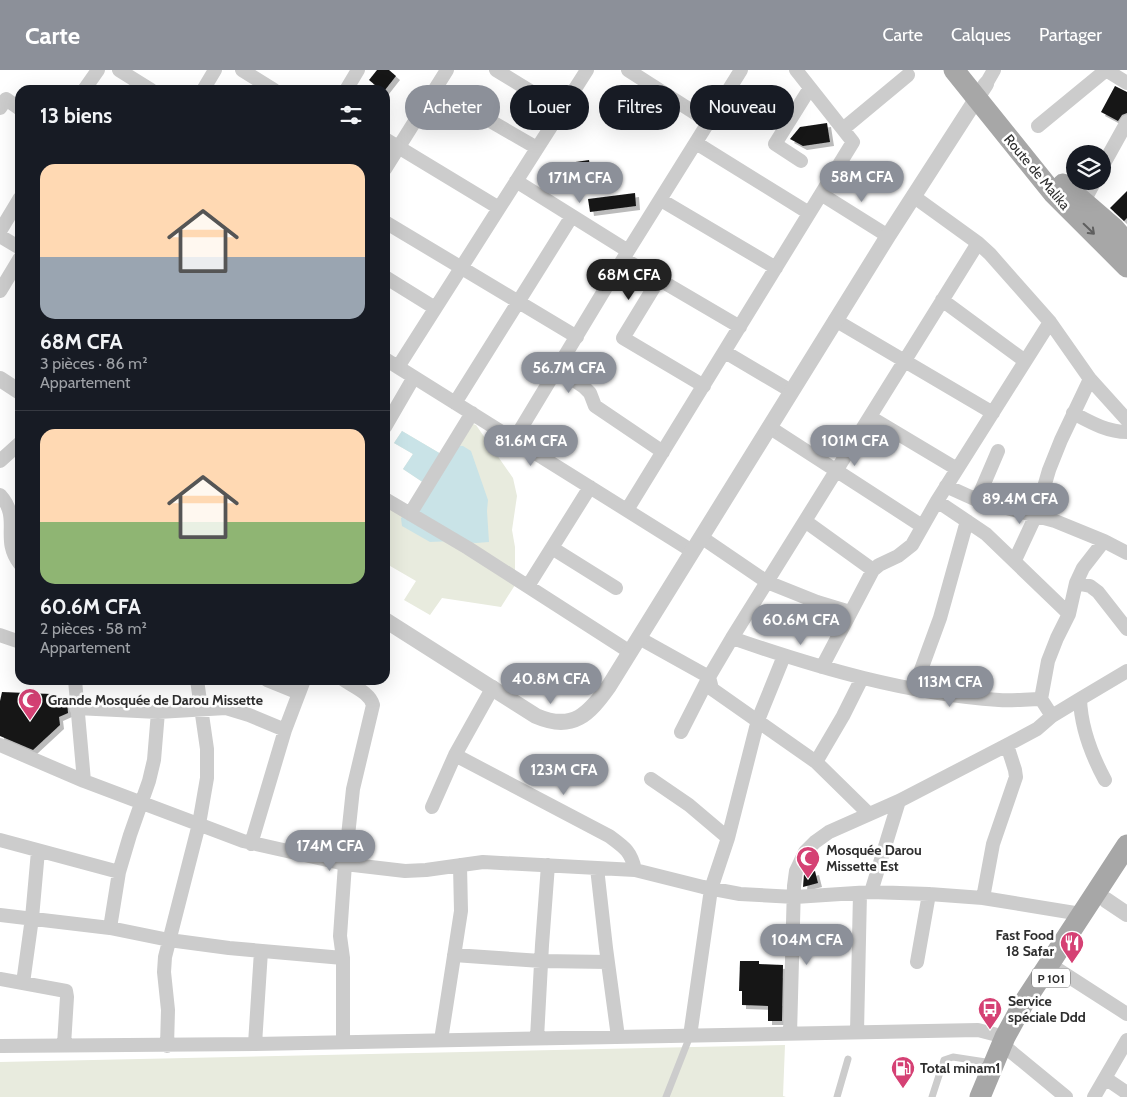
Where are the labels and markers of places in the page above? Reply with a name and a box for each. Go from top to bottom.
pin: 58M CFA [816,160,908,203]
pin: 171M CFA [528,162,632,204]
pin: 68M CFA [583,258,675,301]
pin: 56.7M CFA [512,352,626,394]
pin: 81.6M CFA [474,424,588,467]
pin: 101M CFA [803,424,907,467]
pin: 89.4M CFA [963,482,1077,525]
pin: 60.6M CFA [744,604,858,646]
pin: 40.8M CFA [494,662,608,705]
pin: 113M CFA [898,666,1002,708]
mosque icon: Grande Mosquée de Darou Missette [17,687,43,721]
place label: Grande Mosquée de Darou Missette [48,691,263,709]
pin: 123M CFA [512,754,616,796]
pin: 174M CFA [278,830,382,872]
place label: Mosquée Darou Missette Est [826,841,922,875]
mosque icon: Mosquée Darou Missette Est [795,845,821,879]
pin: 104M CFA [755,924,859,966]
place label: Fast Food 18 Safar [996,926,1054,960]
restaurant icon: Fast Food 18 Safar [1059,930,1085,964]
place label: Service spéciale Ddd [1008,992,1086,1026]
bus stop icon: Service spéciale Ddd [977,996,1003,1030]
fuel station icon: Total minam1 [890,1055,916,1089]
place label: Total minam1 [920,1059,1001,1077]

